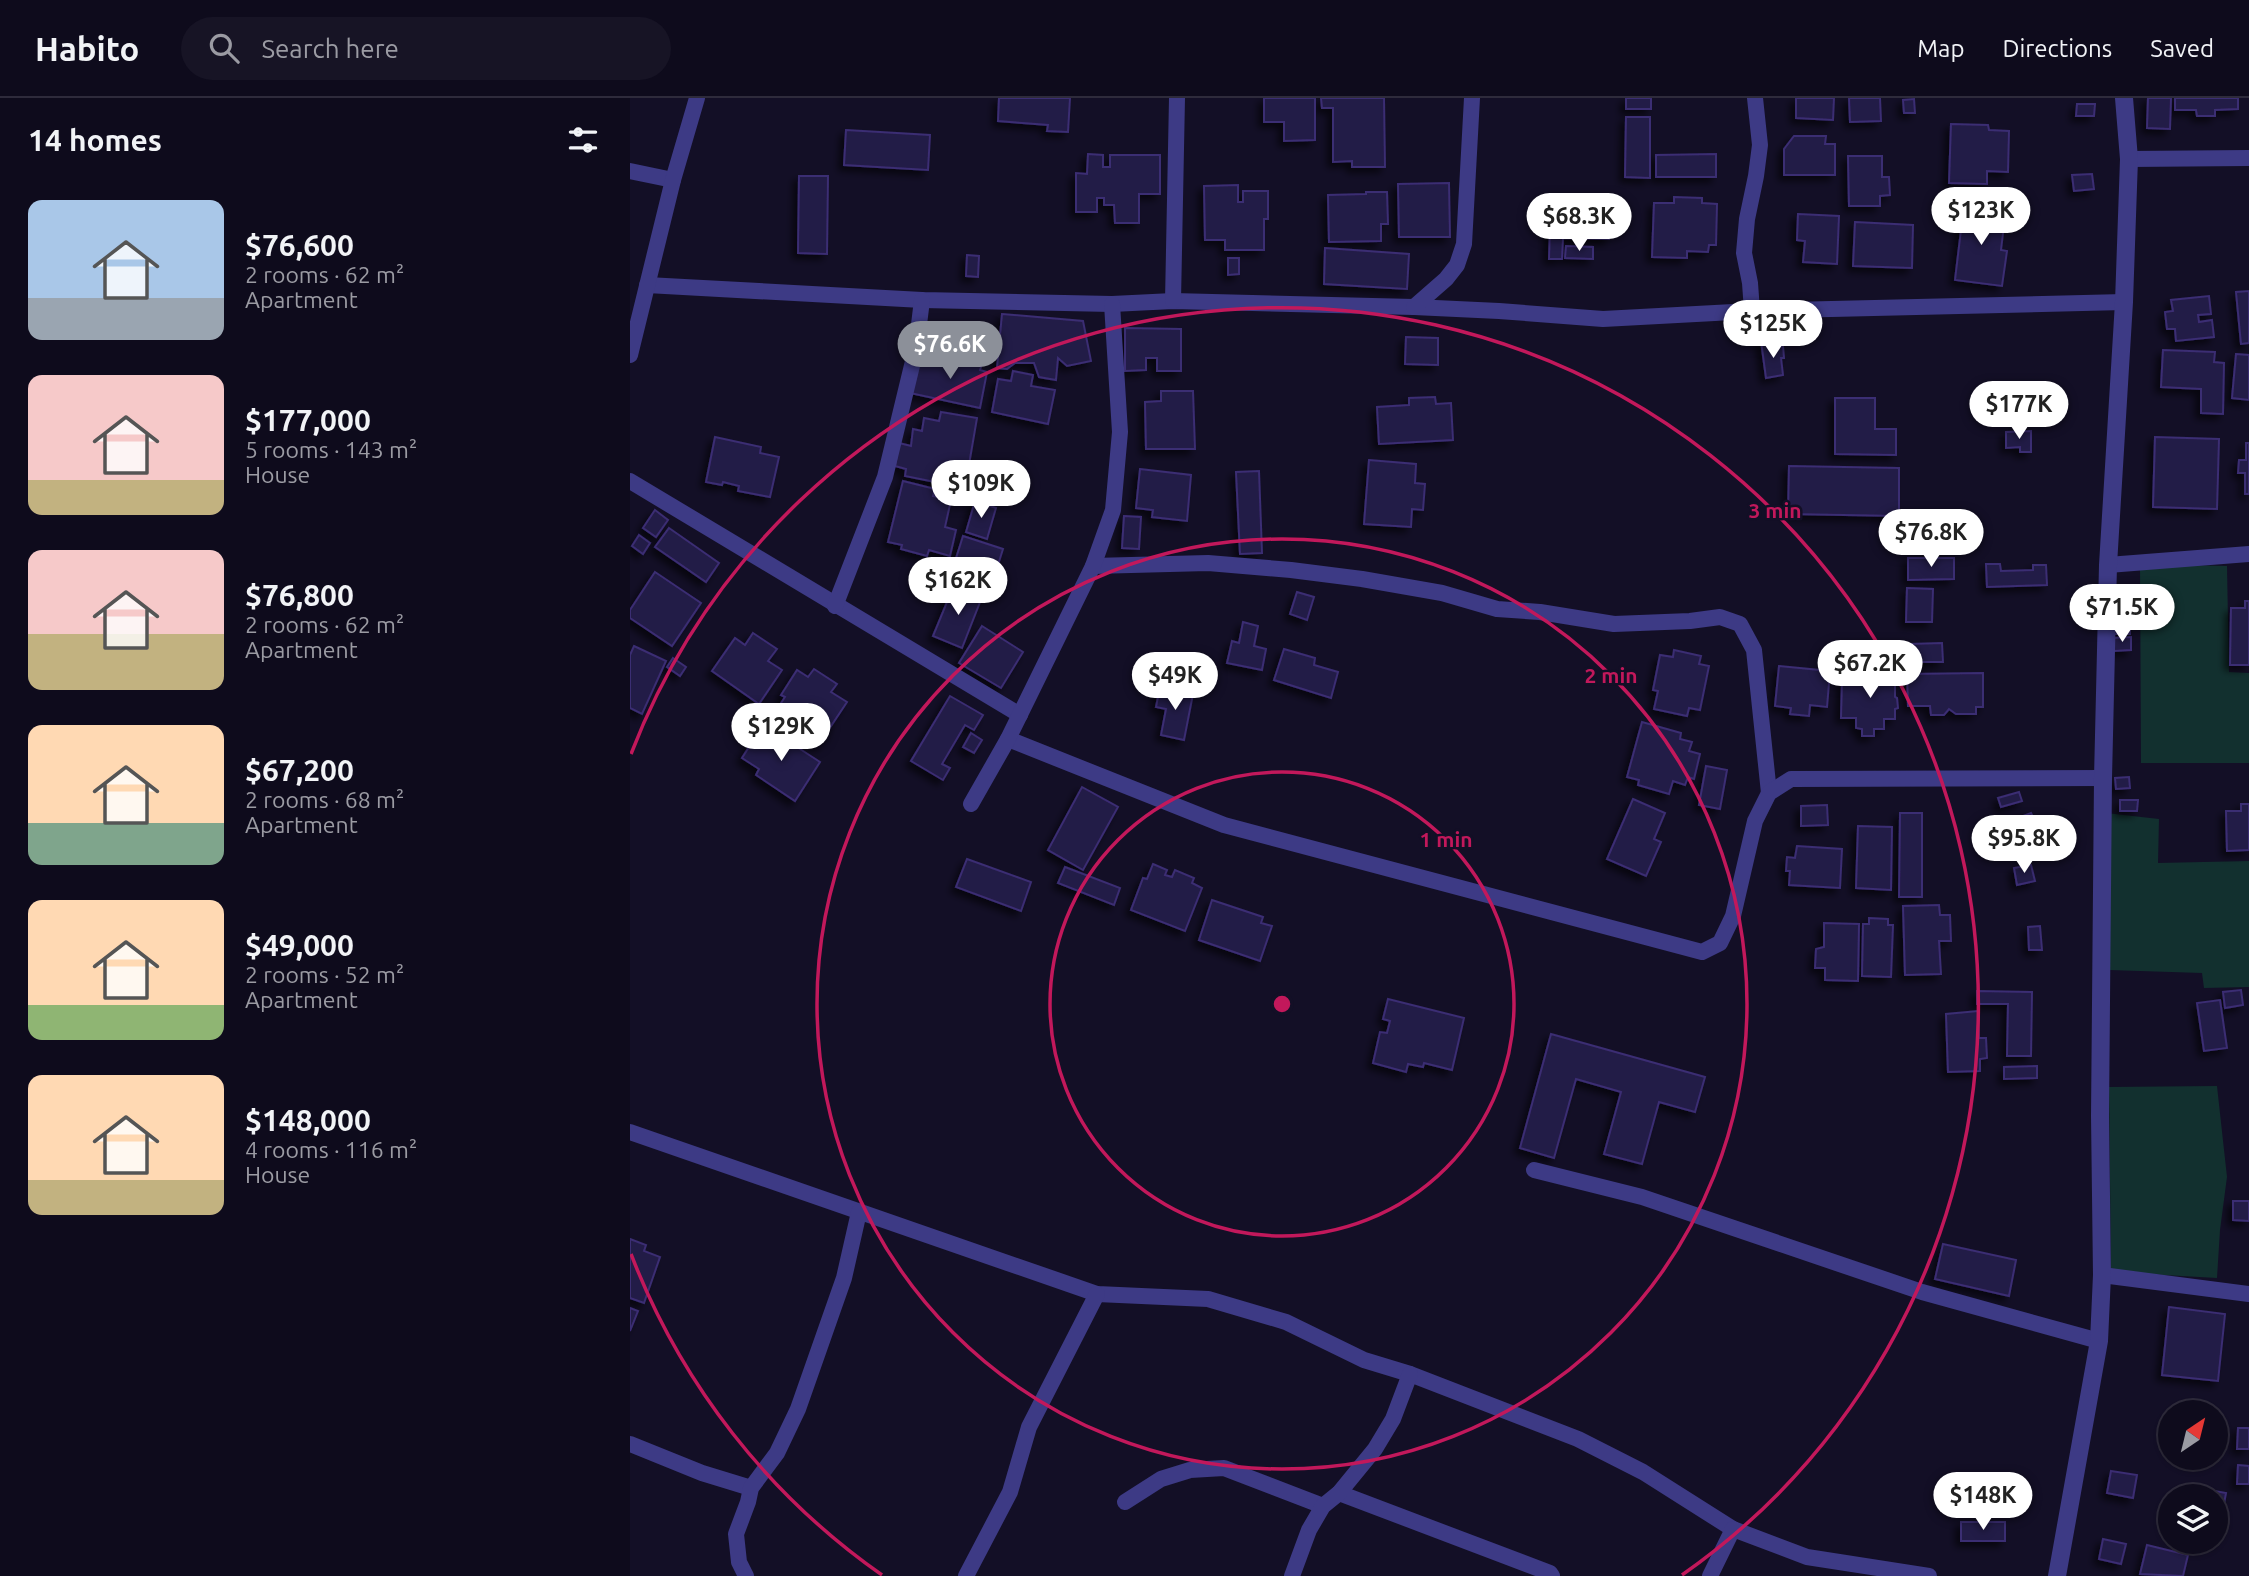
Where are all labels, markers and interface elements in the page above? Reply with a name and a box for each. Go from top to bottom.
search box [181,17,671,80]
icon: search [205,29,243,67]
text: Habito [35,30,139,67]
text: Search here [261,34,399,63]
text: Map [1917,35,1964,62]
text: Directions [2002,35,2112,62]
text: Saved [2150,35,2214,62]
icon: filters [564,121,602,159]
text: 14 homes [28,123,162,157]
pin: $123K [1932,188,2030,247]
pin: $68.3K [1522,194,1636,253]
text: $123K [1947,197,2015,222]
text: $68.3K [1543,203,1615,228]
icon: home [84,228,168,312]
text: $76,600 [245,228,354,262]
text: 2 rooms · 62 m² [245,262,404,287]
text: Apartment [245,287,358,312]
pin: $125K [1724,300,1822,360]
text: $125K [1739,310,1807,335]
pin: $76.6K [893,322,1007,381]
text: $76.6K [914,331,986,356]
pin: $177K [1970,382,2068,441]
text: $177K [1985,391,2053,416]
icon: home [84,403,168,487]
text: $177,000 [245,403,371,437]
text: 5 rooms · 143 m² [245,437,417,462]
pin: $109K [932,460,1030,520]
text: House [245,462,310,487]
text: $109K [947,470,1015,495]
text: 3 min [1748,498,1802,522]
pin: $76.8K [1874,510,1988,569]
text: $76.8K [1895,519,1967,544]
pin: $162K [909,558,1007,617]
text: $162K [924,567,992,592]
icon: home [84,578,168,662]
text: $76,800 [245,578,354,612]
pin: $71.5K [2065,584,2179,644]
text: $71.5K [2086,594,2158,619]
text: 2 rooms · 62 m² [245,612,404,637]
text: Apartment [245,637,358,662]
pin: $67.2K [1813,640,1927,700]
text: $67.2K [1834,650,1906,675]
pin: $49K [1134,652,1216,712]
text: $49K [1148,662,1202,687]
text: 2 min [1584,663,1638,687]
pin: $129K [732,704,830,763]
text: $129K [747,713,815,738]
icon: home [84,753,168,837]
text: $67,200 [245,753,354,787]
text: 2 rooms · 68 m² [245,787,404,812]
text: Apartment [245,812,358,837]
pin: $95.8K [1967,816,2081,875]
text: $95.8K [1988,825,2060,850]
text: 1 min [1419,827,1473,851]
icon: home [84,928,168,1012]
text: $49,000 [245,928,354,962]
text: 2 rooms · 52 m² [245,962,404,987]
text: Apartment [245,987,358,1012]
centre of rings [1270,992,1294,1016]
icon: home [84,1103,168,1187]
text: $148,000 [245,1103,371,1137]
text: 4 rooms · 116 m² [245,1137,417,1162]
text: House [245,1162,310,1187]
north arrow [2158,1400,2228,1470]
map controls [2158,1400,2228,1554]
pin: $148K [1934,1472,2032,1532]
text: $148K [1949,1482,2017,1507]
button: layers [2158,1484,2228,1554]

